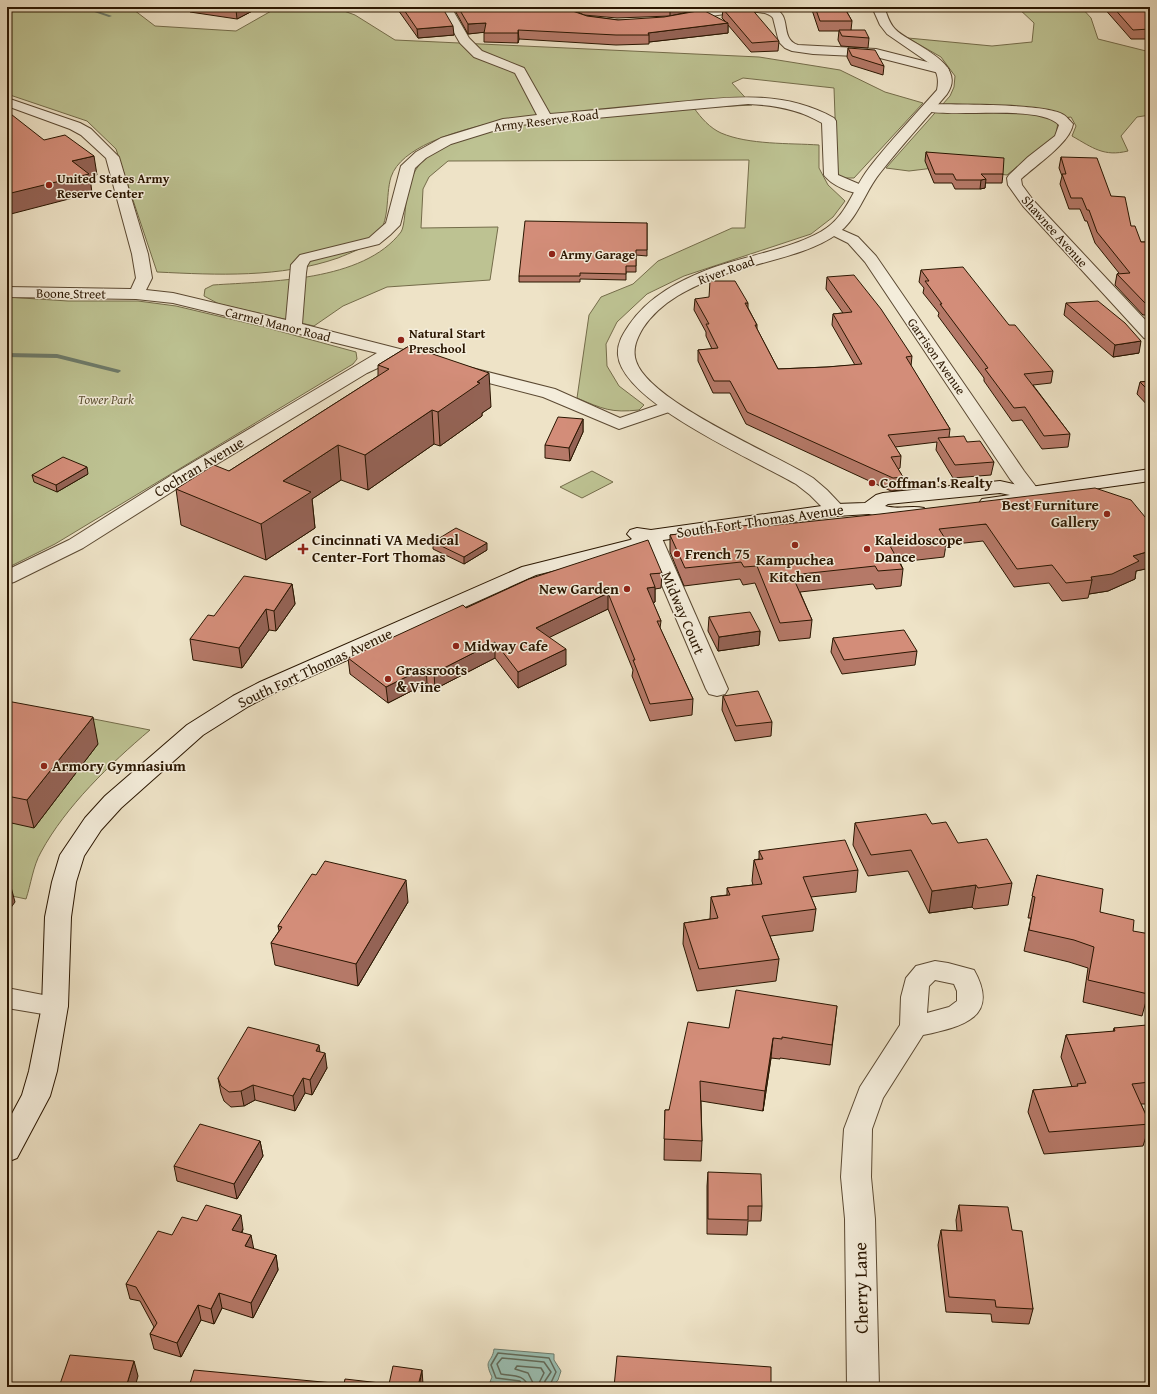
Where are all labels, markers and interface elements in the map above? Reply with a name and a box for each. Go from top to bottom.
street label: Army Reserve Road [492,105,600,136]
place label: United States Army Reserve Center [57,169,170,203]
marker: United States Army Reserve Center [44,180,54,190]
street label: Shawnee Avenue [1017,191,1092,272]
place label: Army Garage [560,245,635,264]
marker: Army Garage [547,249,557,259]
street label: River Road [695,251,757,289]
street label: Boone Street [36,283,106,304]
street label: Carmel Manor Road [223,302,333,347]
street label: Garrison Avenue [903,314,970,399]
place label: Natural Start Preschool [409,324,486,358]
marker: Natural Start Preschool [396,335,406,345]
park label: Tower Park [78,390,134,409]
street label: Cochran Avenue [150,431,248,502]
place label: Coffman's Realty [880,472,993,493]
marker: Coffman's Realty [867,478,877,488]
place label: Best Furniture Gallery [1002,494,1099,532]
street label: South Fort Thomas Avenue [675,498,845,543]
marker: Best Furniture Gallery [1102,509,1112,519]
place label: Cincinnati VA Medical Center-Fort Thomas [312,529,459,567]
place label: Kaleidoscope Dance [875,529,963,567]
marker: Kampuchea Kitchen [790,540,800,550]
marker: Cincinnati VA Medical Center-Fort Thomas [297,543,309,555]
place label: French 75 [685,543,750,564]
marker: Kaleidoscope Dance [862,544,872,554]
marker: French 75 [672,549,682,559]
place label: Kampuchea Kitchen [756,549,834,587]
street label: Midway Court [657,568,711,658]
place label: New Garden [539,578,619,599]
marker: New Garden [622,584,632,594]
street label: South Fort Thomas Avenue [234,622,396,713]
place label: Midway Cafe [464,635,548,656]
marker: Midway Cafe [451,641,461,651]
place label: Grassroots & Vine [396,659,467,697]
marker: Grassroots & Vine [383,674,393,684]
place label: Armory Gymnasium [52,755,186,776]
marker: Armory Gymnasium [39,761,49,771]
street label: Cherry Lane [846,1242,875,1334]

